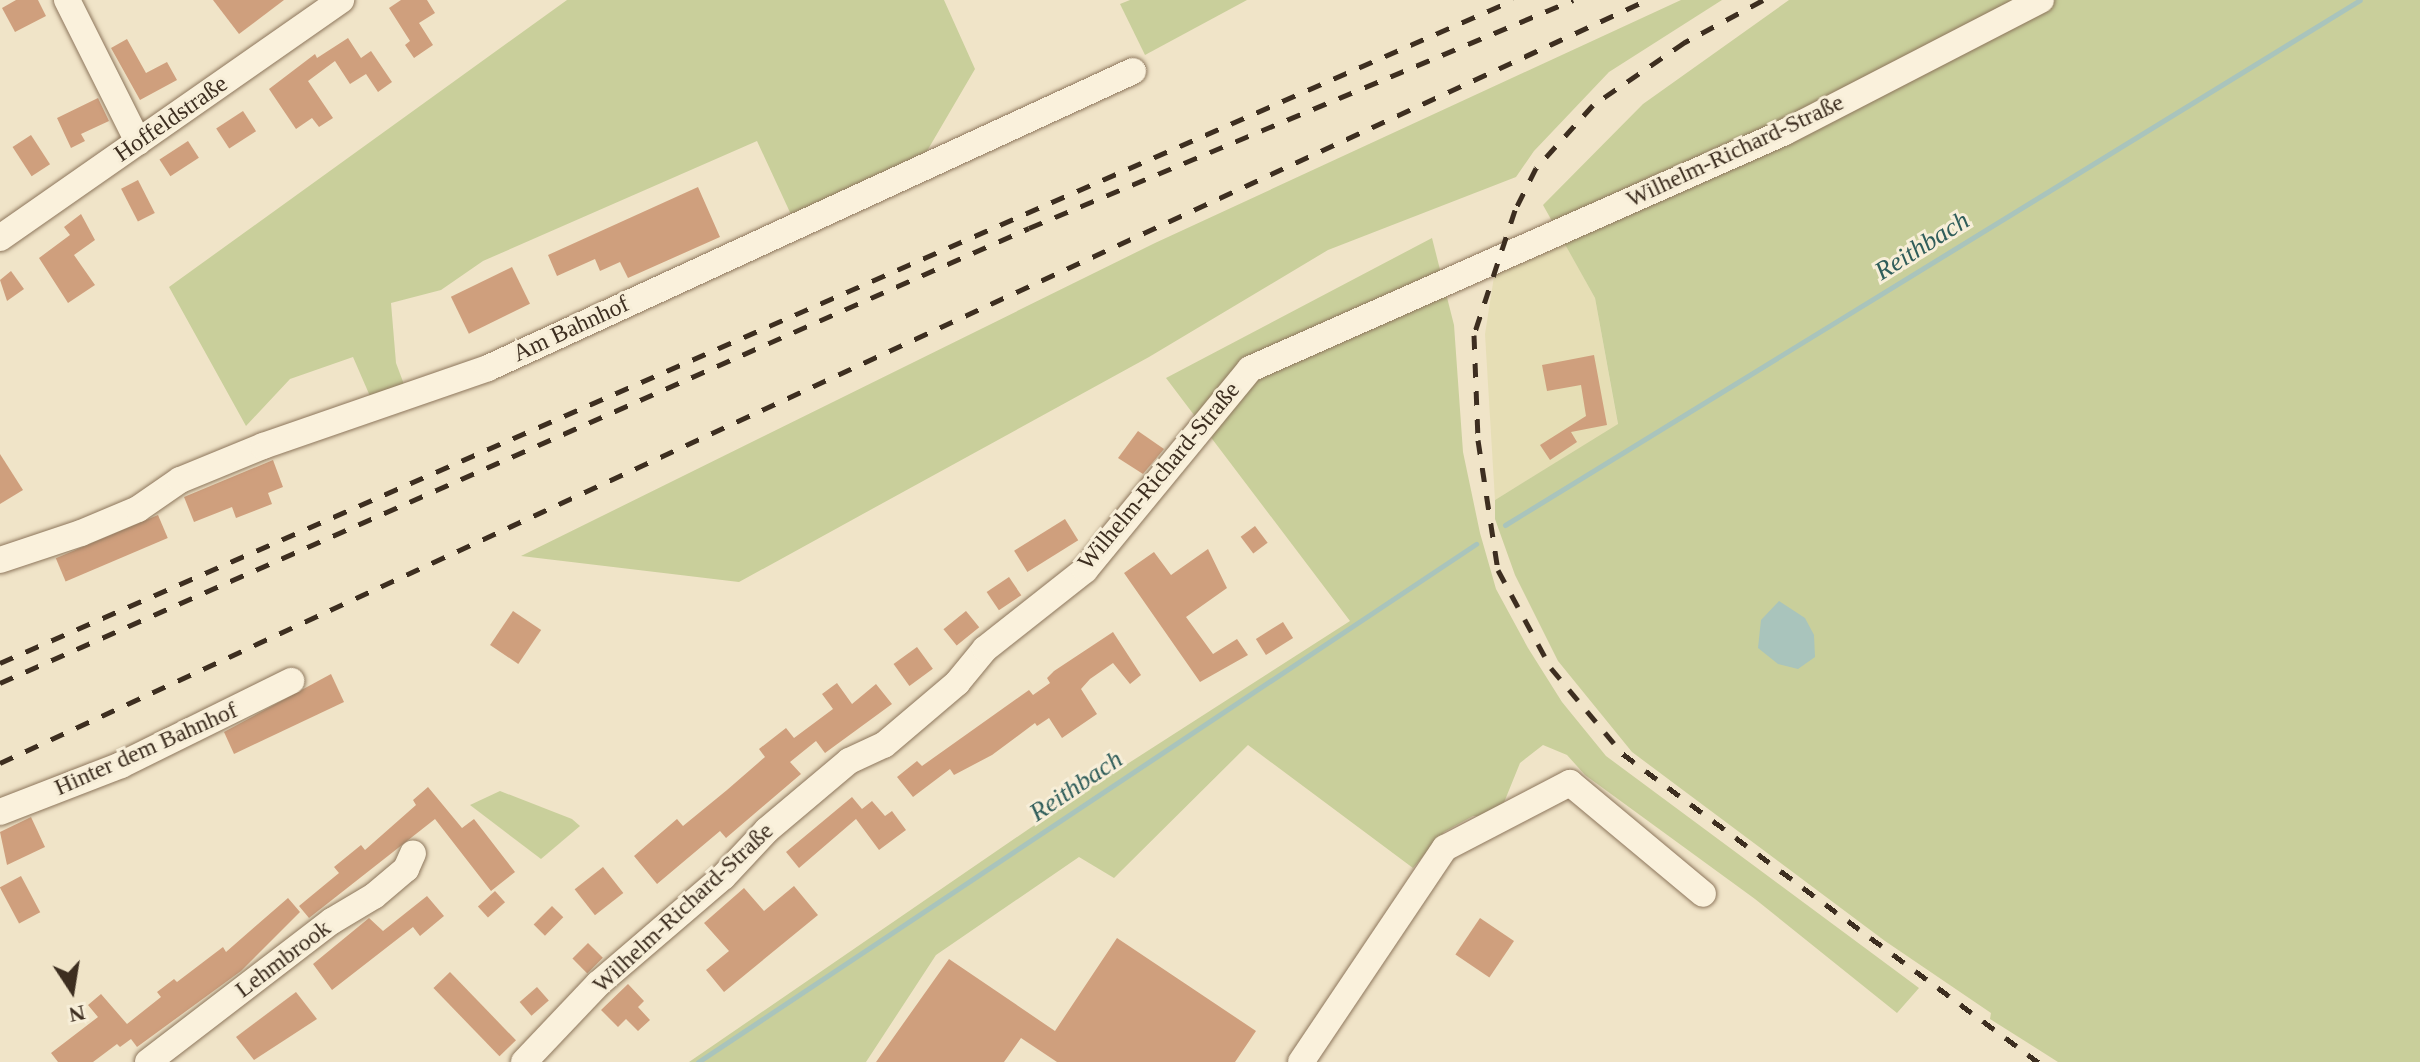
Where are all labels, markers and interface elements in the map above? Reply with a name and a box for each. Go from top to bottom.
street label: Hoffeldstraße [109,69,233,169]
street label: Wilhelm-Richard-Straße [1622,88,1848,214]
water label: Reithbach [1869,205,1975,287]
street label: Am Bahnhof [508,290,634,368]
street label: Wilhelm-Richard-Straße [1072,376,1246,576]
street label: Hinter dem Bahnhof [50,696,242,802]
water label: Reithbach [1024,744,1128,828]
street label: Wilhelm-Richard-Straße [587,817,779,999]
street label: Lehmbrook [230,914,336,1004]
north arrow [32,950,112,1030]
text: N [67,1000,87,1028]

